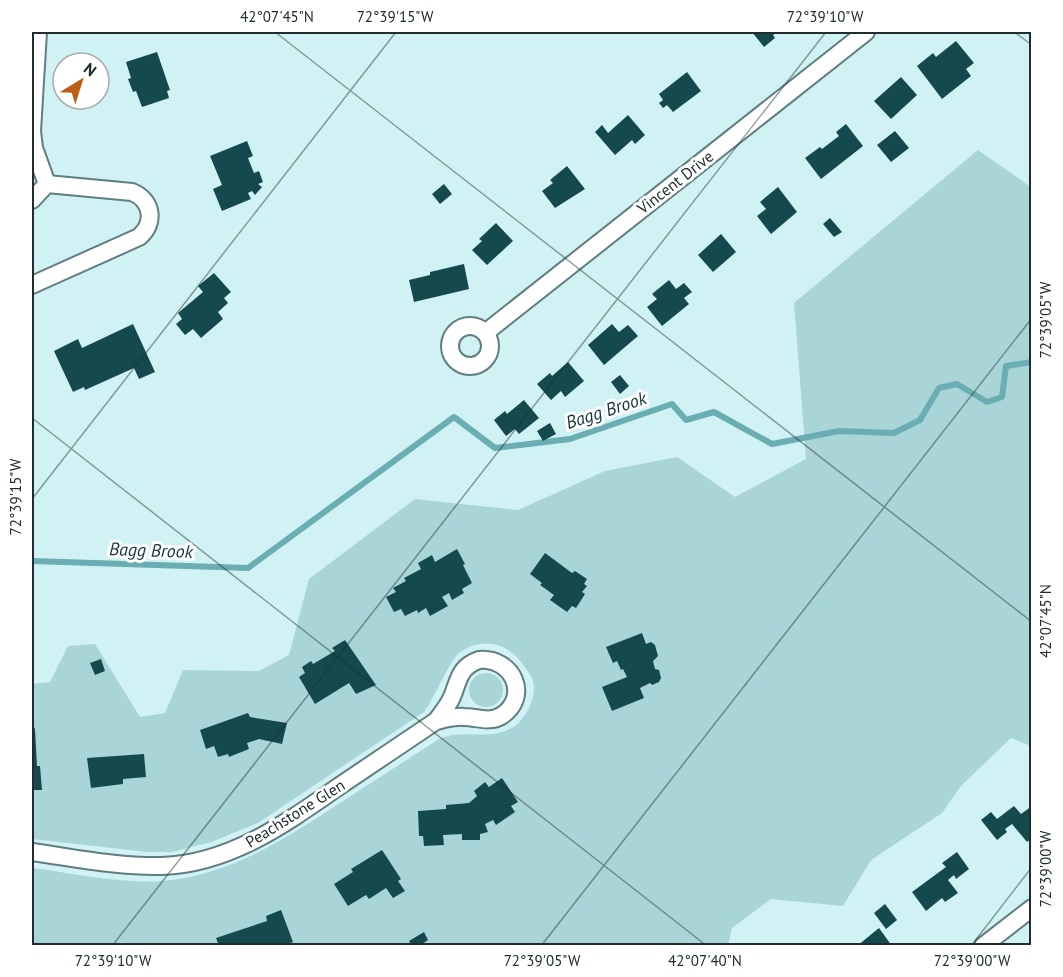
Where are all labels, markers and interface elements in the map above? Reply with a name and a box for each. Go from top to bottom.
text: 42°07'45"N [240,7,314,26]
text: 72°39'15"W [357,7,434,26]
text: 72°39'10"W [787,7,864,26]
north arrow [51,51,111,111]
text: N [80,58,101,80]
street label: Vincent Drive [632,146,717,219]
text: 72°39'05"W [1036,281,1055,358]
water label: Bagg Brook [563,386,650,434]
text: 72°39'15"W [6,458,25,535]
water label: Bagg Brook [109,537,194,563]
text: 42°07'45"N [1036,584,1055,658]
street label: Peachstone Glen [242,774,348,852]
text: 72°39'00"W [1036,830,1055,907]
text: 72°39'10"W [75,951,152,970]
text: 72°39'05"W [504,951,581,970]
text: 42°07'40"N [668,951,742,970]
text: 72°39'00"W [934,951,1011,970]

